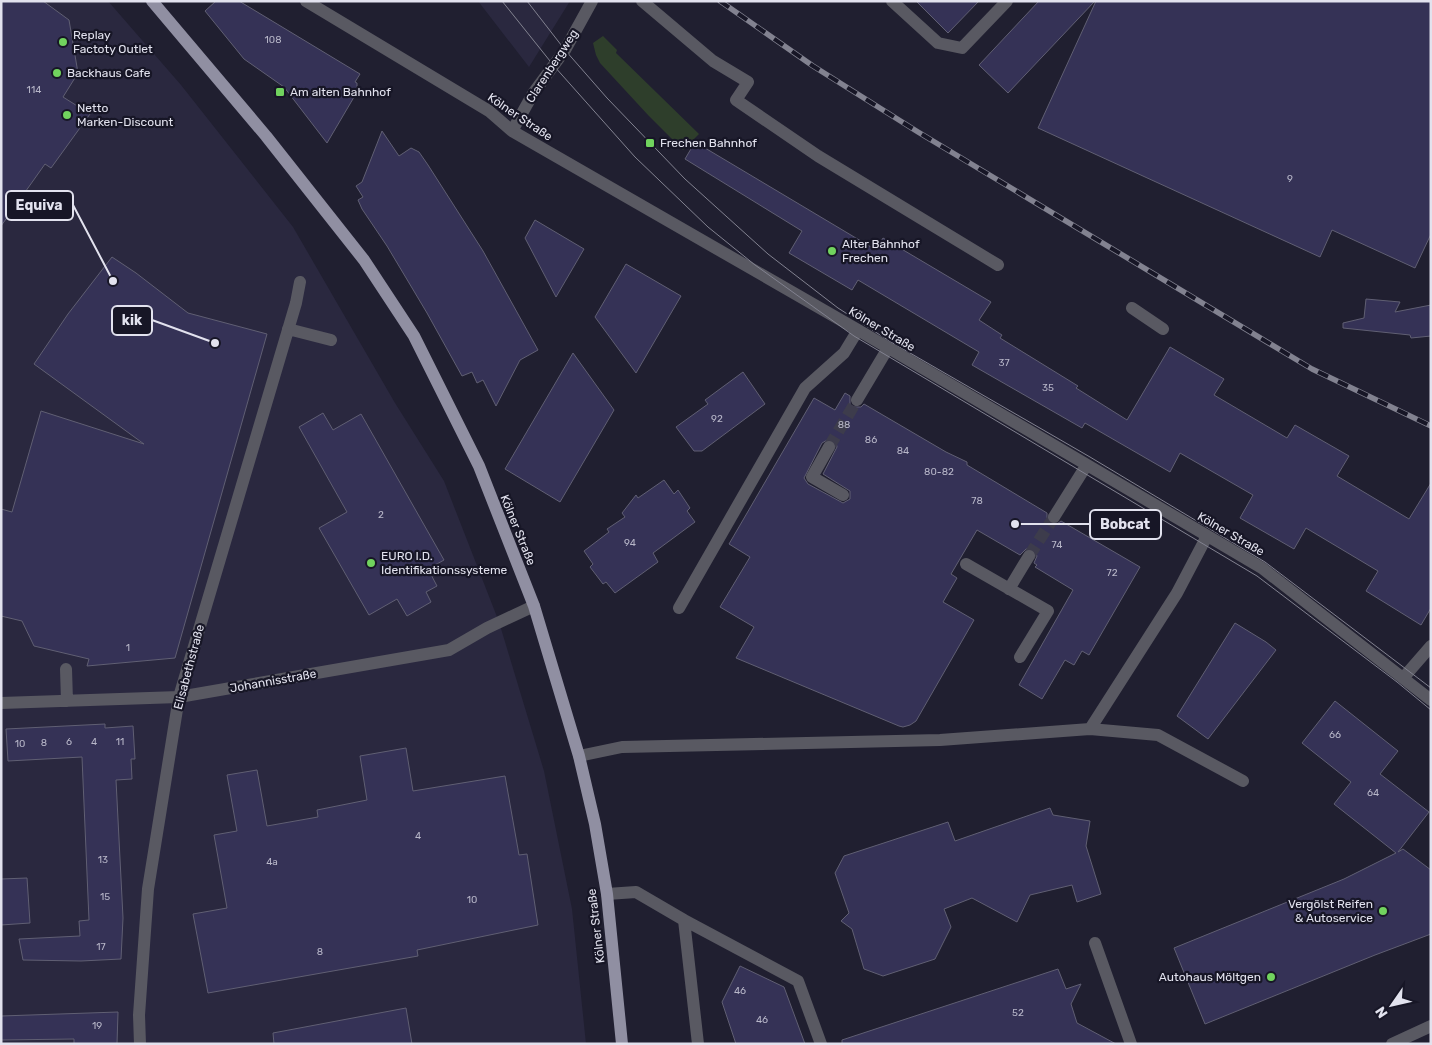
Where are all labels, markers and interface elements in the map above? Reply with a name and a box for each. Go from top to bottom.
street label: Clarenbergweg [523,27,581,105]
place label: Replay Factoty Outlet [73,28,153,56]
house number: 108 [265,34,282,46]
marker: Replay Factoty Outlet [57,36,69,48]
place label: Backhaus Cafe [67,66,151,80]
marker: Backhaus Cafe [51,67,63,79]
house number: 114 [27,84,41,96]
place label: Am alten Bahnhof [290,85,391,99]
marker: Am alten Bahnhof [274,86,286,98]
street label: Kölner Straße [485,90,555,144]
place label: Netto Marken-Discount [77,101,174,129]
marker: Netto Marken-Discount [61,109,73,121]
place label: Frechen Bahnhof [660,136,757,150]
marker: Frechen Bahnhof [644,137,656,149]
house number: 9 [1287,173,1293,185]
callout: Equiva [6,191,73,220]
text: Equiva [16,197,63,214]
place label: Alter Bahnhof Frechen [842,237,920,265]
marker: Alter Bahnhof Frechen [826,245,838,257]
street label: Kölner Straße [846,304,918,354]
callout: kik [112,306,152,335]
text: kik [122,312,143,329]
house number: 37 [998,357,1010,369]
house number: 35 [1042,382,1054,394]
house number: 92 [711,413,723,425]
house number: 88 [838,419,850,431]
house number: 86 [865,434,877,446]
house number: 84 [897,445,909,457]
house number: 80-82 [924,466,954,478]
street label: Kölner Straße [497,493,539,568]
house number: 78 [971,495,983,507]
house number: 2 [378,509,384,521]
street label: Kölner Straße [1195,509,1267,559]
callout: Bobcat [1090,510,1161,539]
text: Bobcat [1100,516,1151,533]
house number: 94 [624,537,636,549]
house number: 74 [1052,539,1063,551]
place label: EURO I.D. Identifikationssysteme [381,549,508,577]
marker: EURO I.D. Identifikationssysteme [365,557,377,569]
house number: 72 [1107,567,1118,579]
street label: Elisabethstraße [171,623,207,711]
house number: 1 [126,642,130,654]
street label: Johannisstraße [229,666,318,696]
house number: 66 [1329,729,1341,741]
house number: 6 [66,736,72,748]
house number: 4 [91,736,97,748]
house number: 11 [116,736,124,748]
house number: 8 [41,737,47,749]
house number: 10 [15,738,25,750]
house number: 64 [1367,787,1379,799]
house number: 4 [415,830,421,842]
house number: 13 [98,854,108,866]
house number: 4a [266,856,278,868]
street label: Kölner Straße [584,888,608,964]
house number: 15 [100,891,110,903]
house number: 10 [467,894,477,906]
place label: Vergölst Reifen & Autoservice [1288,897,1373,925]
marker: Vergölst Reifen & Autoservice [1377,905,1389,917]
house number: 17 [96,941,106,953]
house number: 8 [317,946,323,958]
place label: Autohaus Möltgen [1159,970,1261,984]
marker: Autohaus Möltgen [1265,971,1277,983]
north arrow [1367,980,1417,1030]
house number: 46 [734,985,746,997]
text: N [1372,1003,1392,1021]
house number: 52 [1012,1007,1024,1019]
house number: 46 [756,1014,768,1026]
house number: 19 [92,1020,102,1032]

